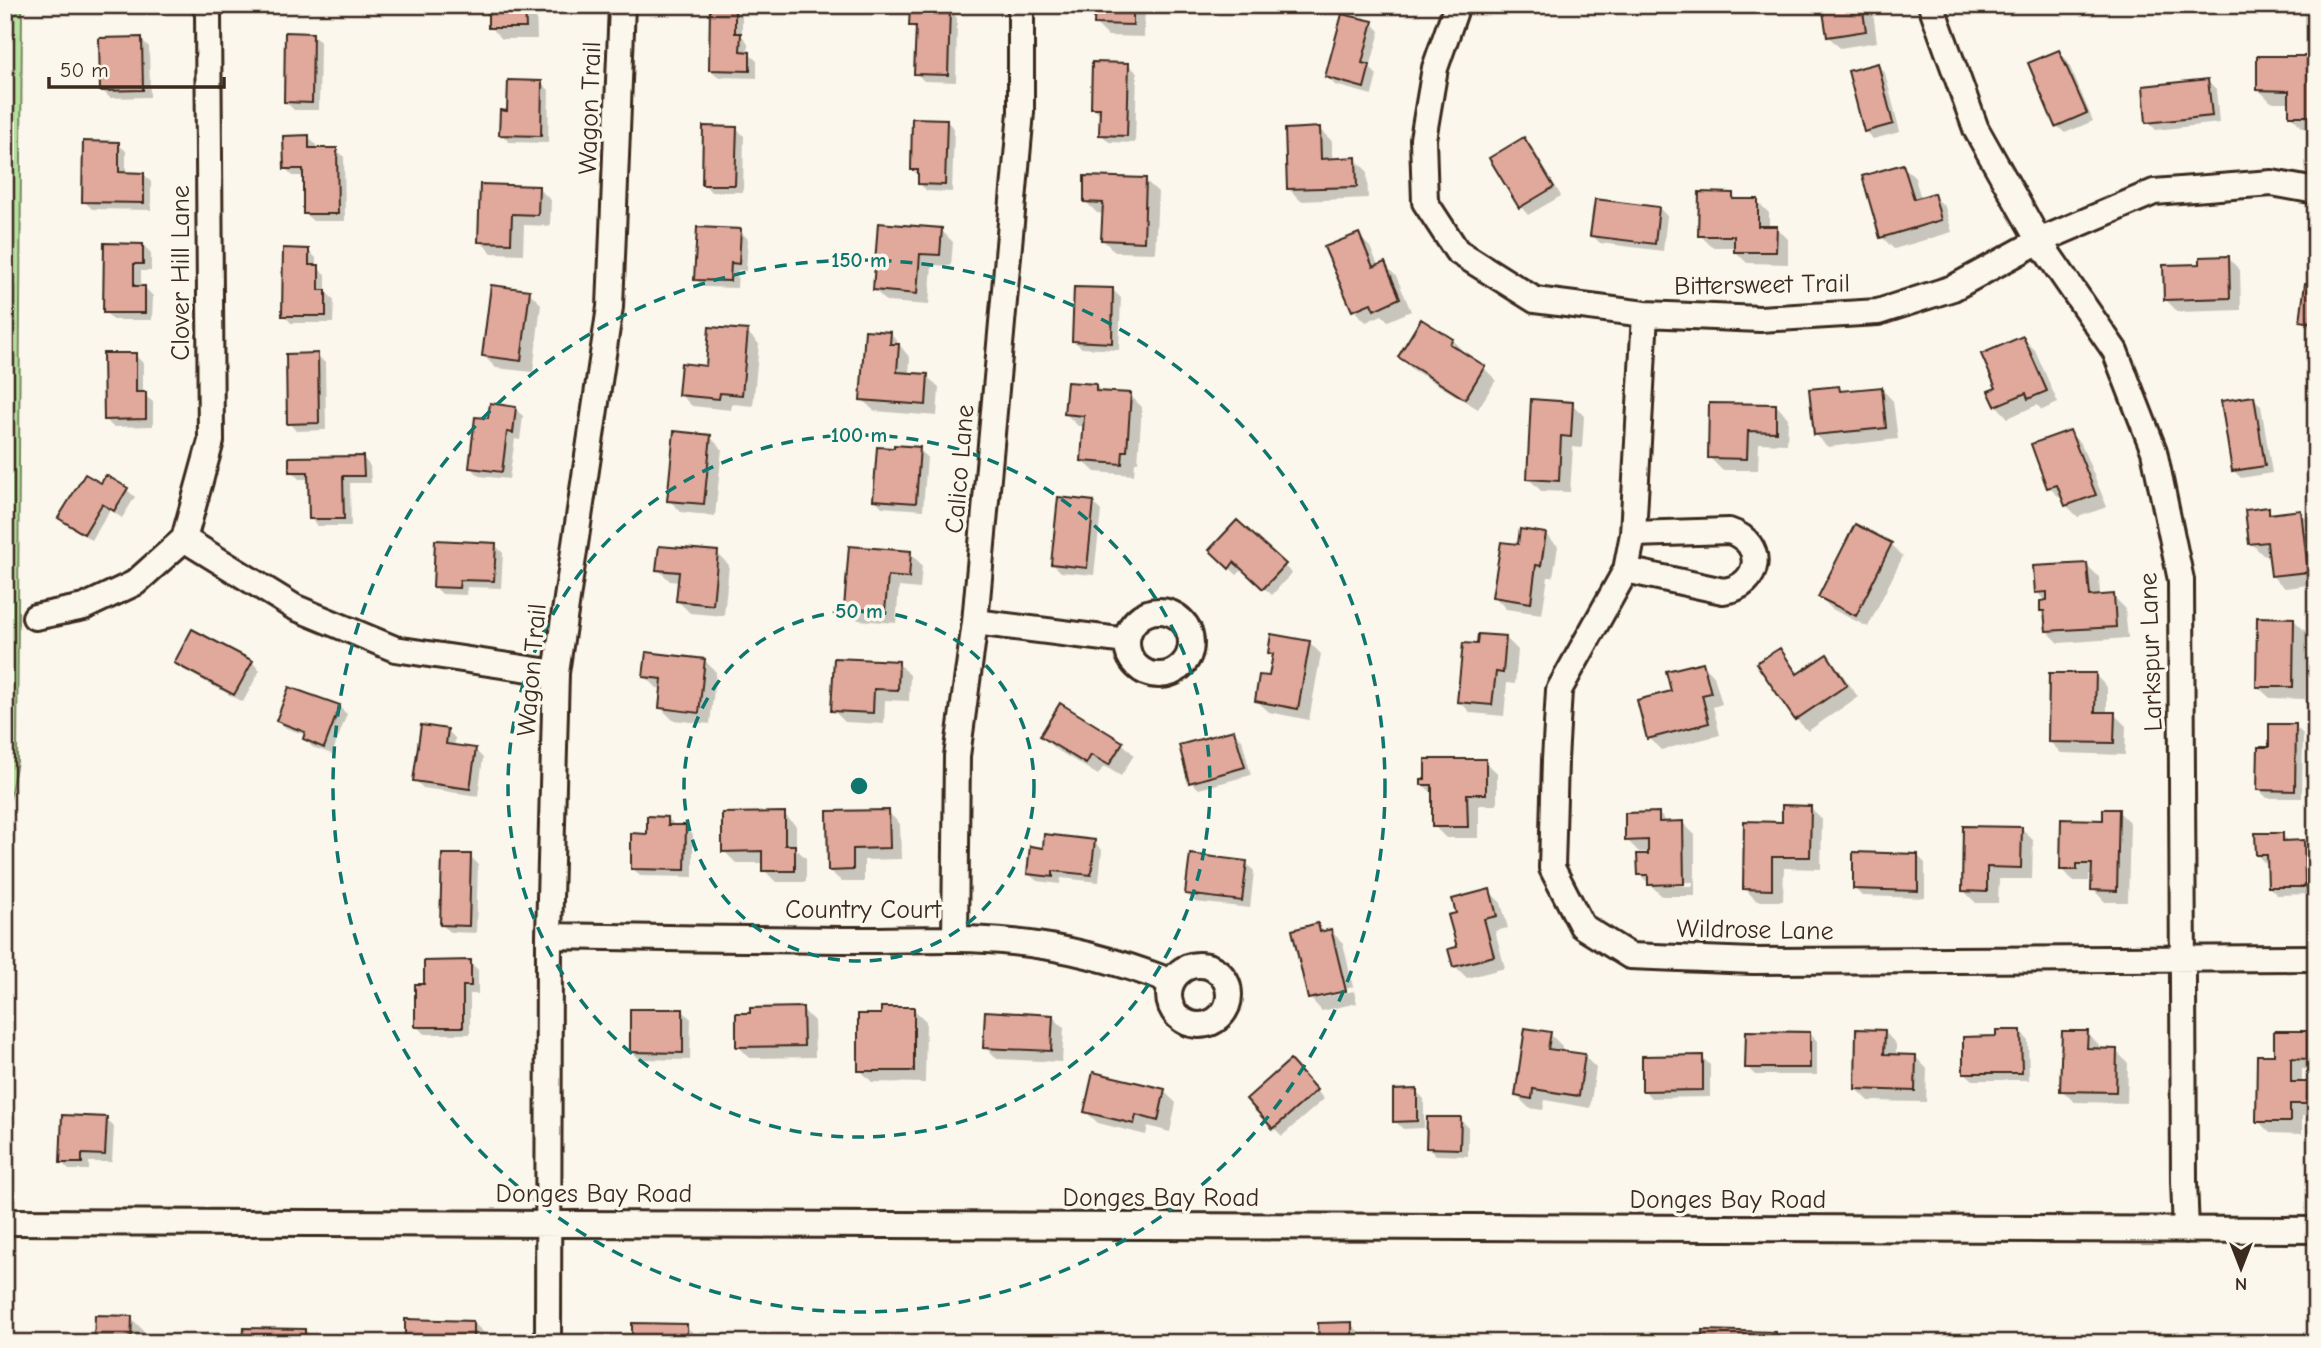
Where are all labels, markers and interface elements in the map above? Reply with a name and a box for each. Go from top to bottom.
street label: Wagon Trail [573,41,607,175]
scale bar [49,46,224,90]
text: 50 m [60,58,109,82]
street label: Clover Hill Lane [166,185,196,361]
text: 150 m [831,248,887,272]
street label: Bittersweet Trail [1674,268,1850,302]
street label: Calico Lane [939,403,981,535]
text: 100 m [831,423,887,447]
street label: Larkspur Lane [2133,572,2169,732]
text: 50 m [835,599,883,623]
street label: Wagon Trail [511,602,553,738]
centre of rings [847,774,871,798]
street label: Country Court [785,895,943,925]
street label: Wildrose Lane [1676,914,1834,946]
street label: Donges Bay Road [496,1179,692,1209]
street label: Donges Bay Road [1063,1183,1259,1213]
street label: Donges Bay Road [1630,1185,1826,1215]
north arrow [2206,1232,2276,1302]
text: N [2235,1273,2247,1295]

